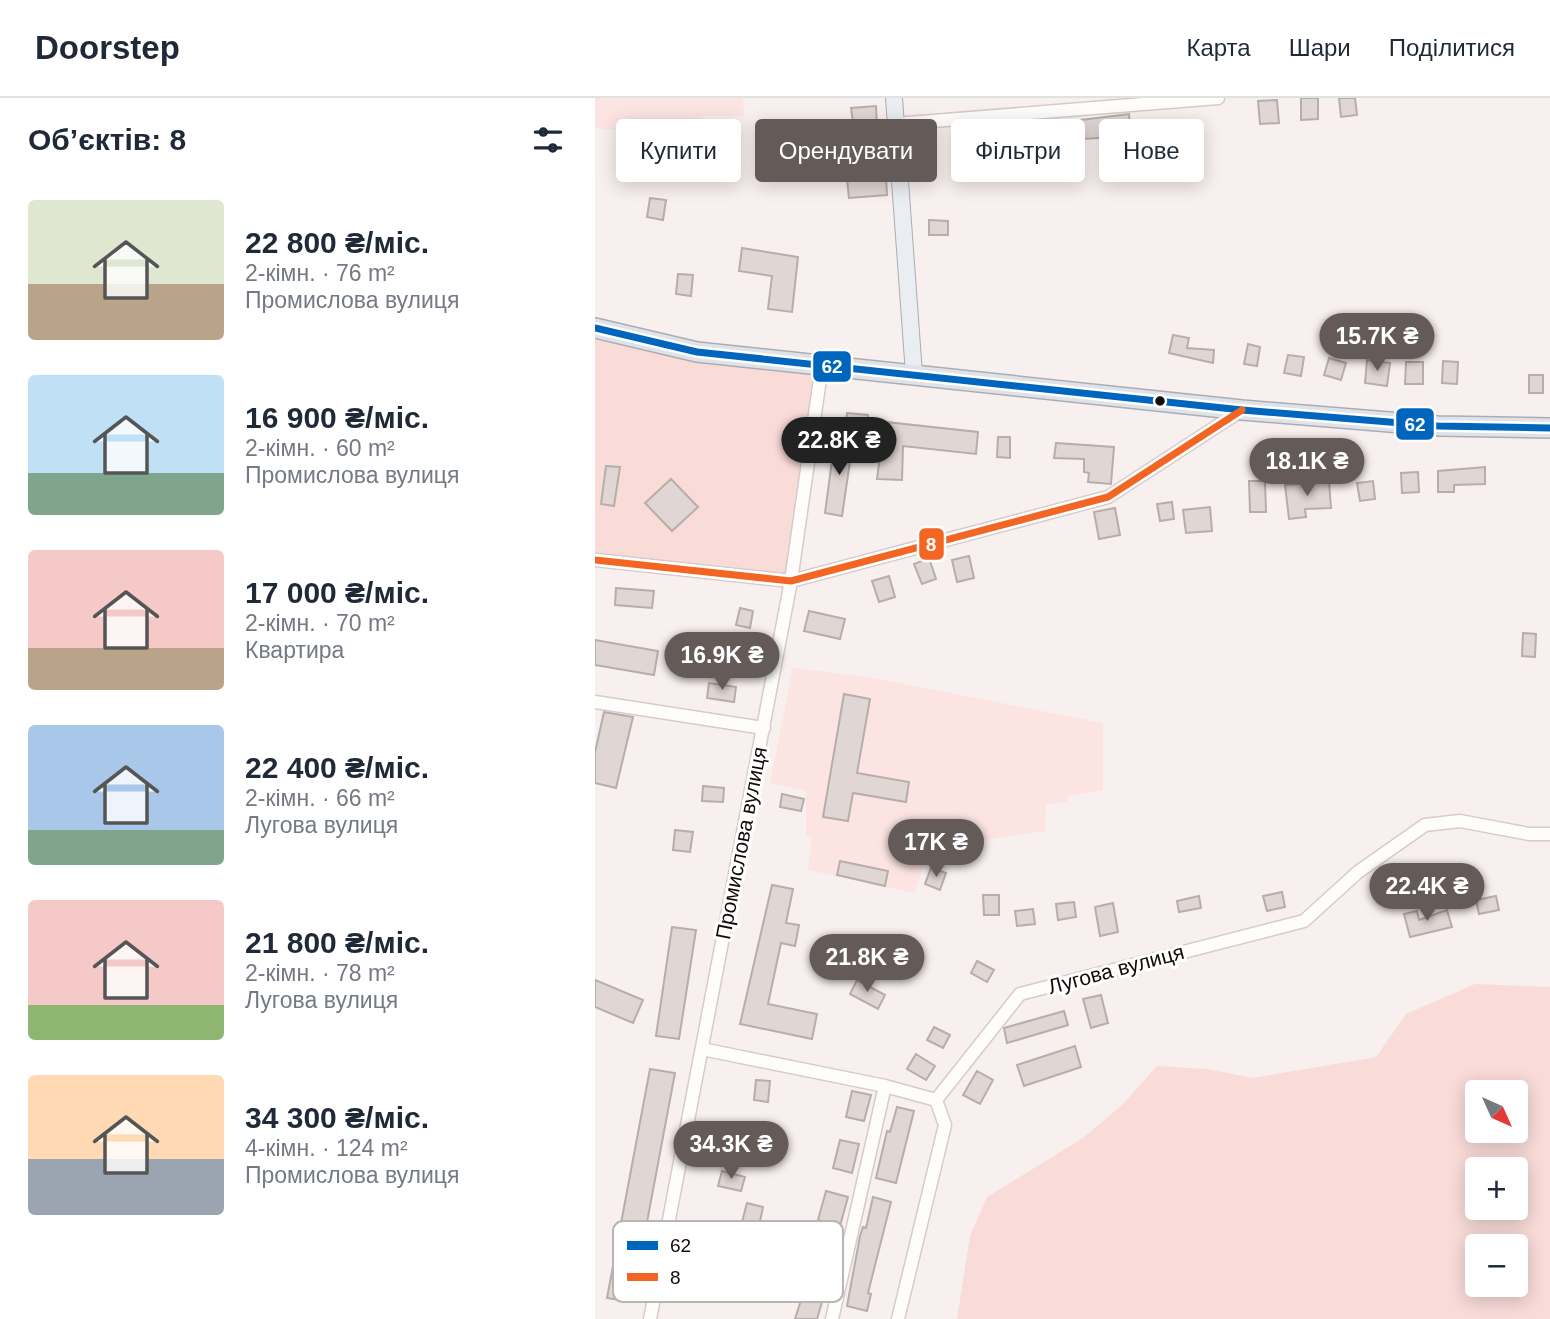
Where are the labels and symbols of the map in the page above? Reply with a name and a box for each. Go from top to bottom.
pin: 15.7K ₴ [1312,314,1442,373]
line badge: 62 [812,350,852,383]
text: 62 [821,356,843,377]
unlabelled marker [1153,394,1167,408]
line badge: 62 [1395,407,1435,441]
text: 62 [1404,414,1426,435]
pin: 22.8K ₴ [774,418,904,477]
pin: 18.1K ₴ [1242,438,1372,498]
line badge: 8 [918,527,945,561]
text: 8 [926,534,936,555]
pin: 16.9K ₴ [657,632,787,692]
street label: Промислова вулиця [711,745,771,941]
pin: 17K ₴ [887,820,985,879]
pin: 22.4K ₴ [1362,864,1492,923]
pin: 21.8K ₴ [802,934,932,994]
street label: Лугова вулиця [1045,940,1187,998]
north arrow [1465,1080,1528,1143]
pin: 34.3K ₴ [666,1122,796,1181]
legend [613,1221,843,1302]
text: 62 [670,1235,691,1256]
text: 8 [670,1267,681,1288]

